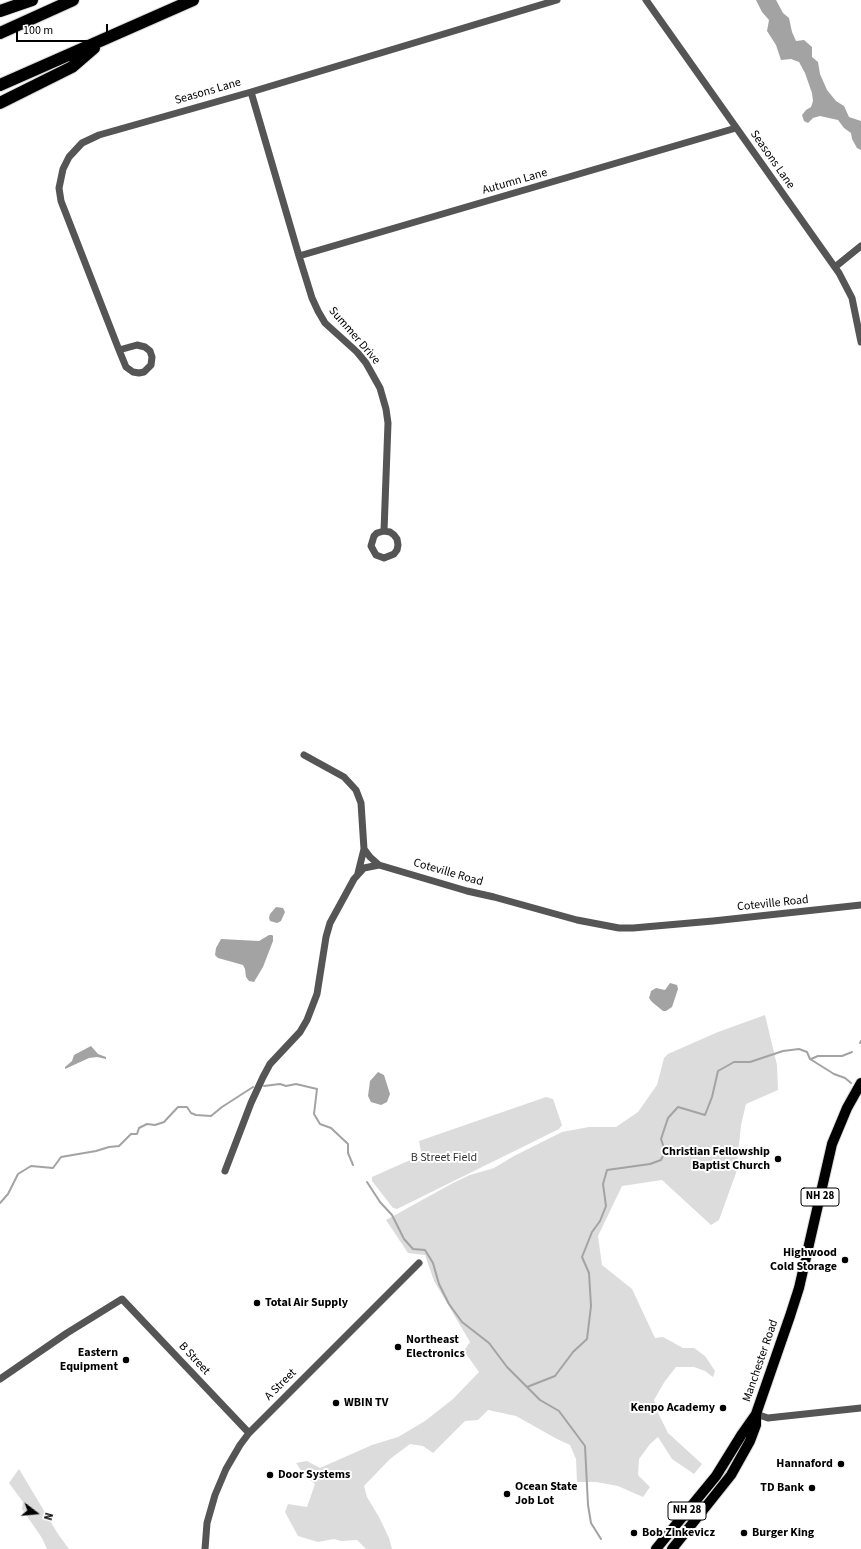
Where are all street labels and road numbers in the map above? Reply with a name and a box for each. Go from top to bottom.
street label: Seasons Lane [173,76,243,108]
street label: Seasons Lane [747,128,797,192]
street label: Autumn Lane [481,166,549,198]
street label: Summer Drive [325,304,383,368]
street label: Coteville Road [411,856,485,890]
street label: Coteville Road [737,893,809,915]
road number: NH 28 [801,1188,839,1206]
street label: Manchester Road [740,1318,782,1404]
street label: B Street [175,1340,213,1378]
street label: A Street [262,1366,300,1404]
road number: NH 28 [668,1502,706,1520]

